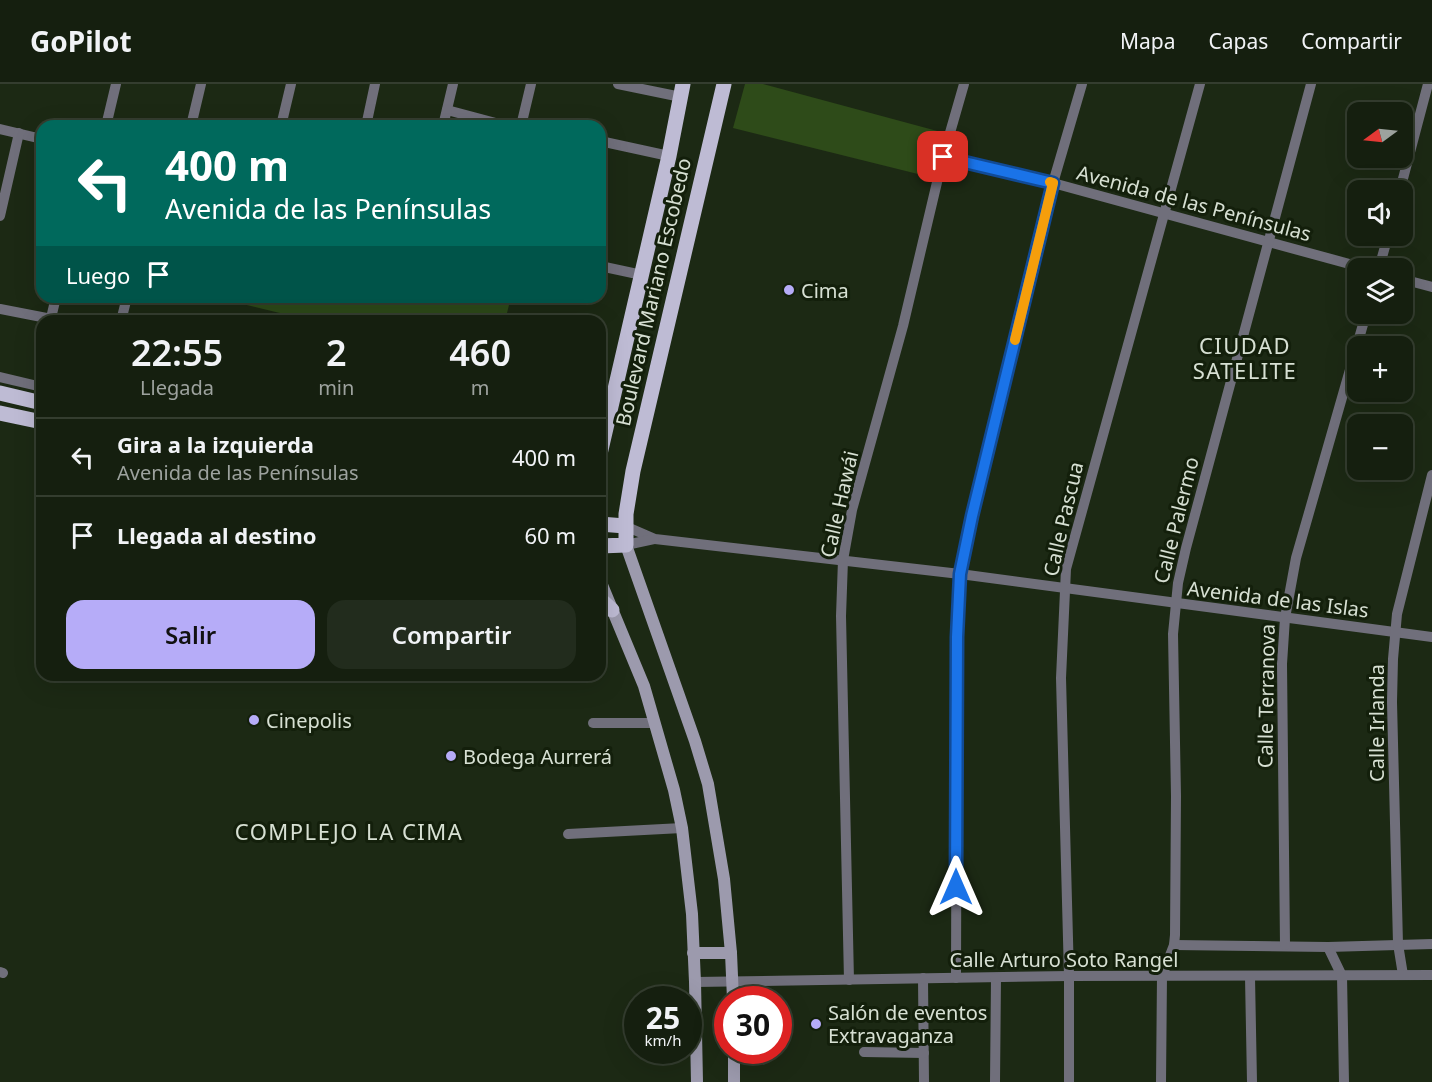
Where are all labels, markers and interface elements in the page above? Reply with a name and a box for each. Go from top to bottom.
text: GoPilot [30,22,132,60]
text: Mapa [1120,27,1176,55]
text: Capas [1209,27,1268,55]
text: Compartir [1301,27,1402,55]
north arrow [1347,102,1413,168]
map controls [1347,102,1413,480]
pin [917,131,968,182]
text: 400 m [165,136,289,193]
icon: arrive [926,140,959,173]
icon: left [66,144,144,222]
street label: Boulevard Mariano Escobedo [609,155,697,429]
street label: Avenida de las Penínsulas [1074,159,1314,247]
button: sound [1347,180,1413,246]
text: Avenida de las Penínsulas [165,190,491,227]
icon: arrive [142,258,175,291]
button: layers [1347,258,1413,324]
text: Luego [66,260,130,290]
place label: Cima [801,277,849,304]
marker: Cima [782,283,796,297]
text: 22:55 [131,328,223,377]
text: 2 [326,328,347,377]
text: 460 [449,328,511,377]
district label: CIUDAD SATELITE [1193,330,1297,385]
button: + [1347,336,1413,402]
text: Llegada [140,374,214,401]
text: min [318,374,354,401]
text: m [471,374,490,401]
button: − [1347,414,1413,480]
text: Gira a la izquierda [117,429,314,459]
icon: left [66,441,99,474]
text: 400 m [512,442,576,472]
street label: Calle Hawái [814,448,864,560]
street label: Calle Palermo [1147,454,1205,586]
text: Avenida de las Penínsulas [117,459,359,486]
street label: Calle Pascua [1037,459,1089,579]
icon: arrive [66,519,99,552]
text: Llegada al destino [117,520,317,550]
text: 60 m [525,520,576,550]
street label: Avenida de las Islas [1186,574,1370,624]
button: Salir [66,600,315,669]
button: Compartir [327,600,576,669]
street label: Calle Terranova [1251,624,1281,768]
street label: Calle Irlanda [1363,664,1390,782]
place label: Cinepolis [266,707,352,734]
marker: Cinepolis [247,713,261,727]
place label: Bodega Aurrerá [463,743,612,770]
marker: Bodega Aurrerá [444,749,458,763]
district label: COMPLEJO LA CIMA [235,816,463,846]
position arrow [924,855,988,919]
street label: Calle Arturo Soto Rangel [950,946,1178,973]
speed limit sign: 30 [714,986,792,1064]
text: 25 [646,997,680,1038]
place label: Salón de eventos Extravaganza [828,999,987,1049]
marker: Salón de eventos Extravaganza [809,1017,823,1031]
text: km/h [645,1030,681,1050]

